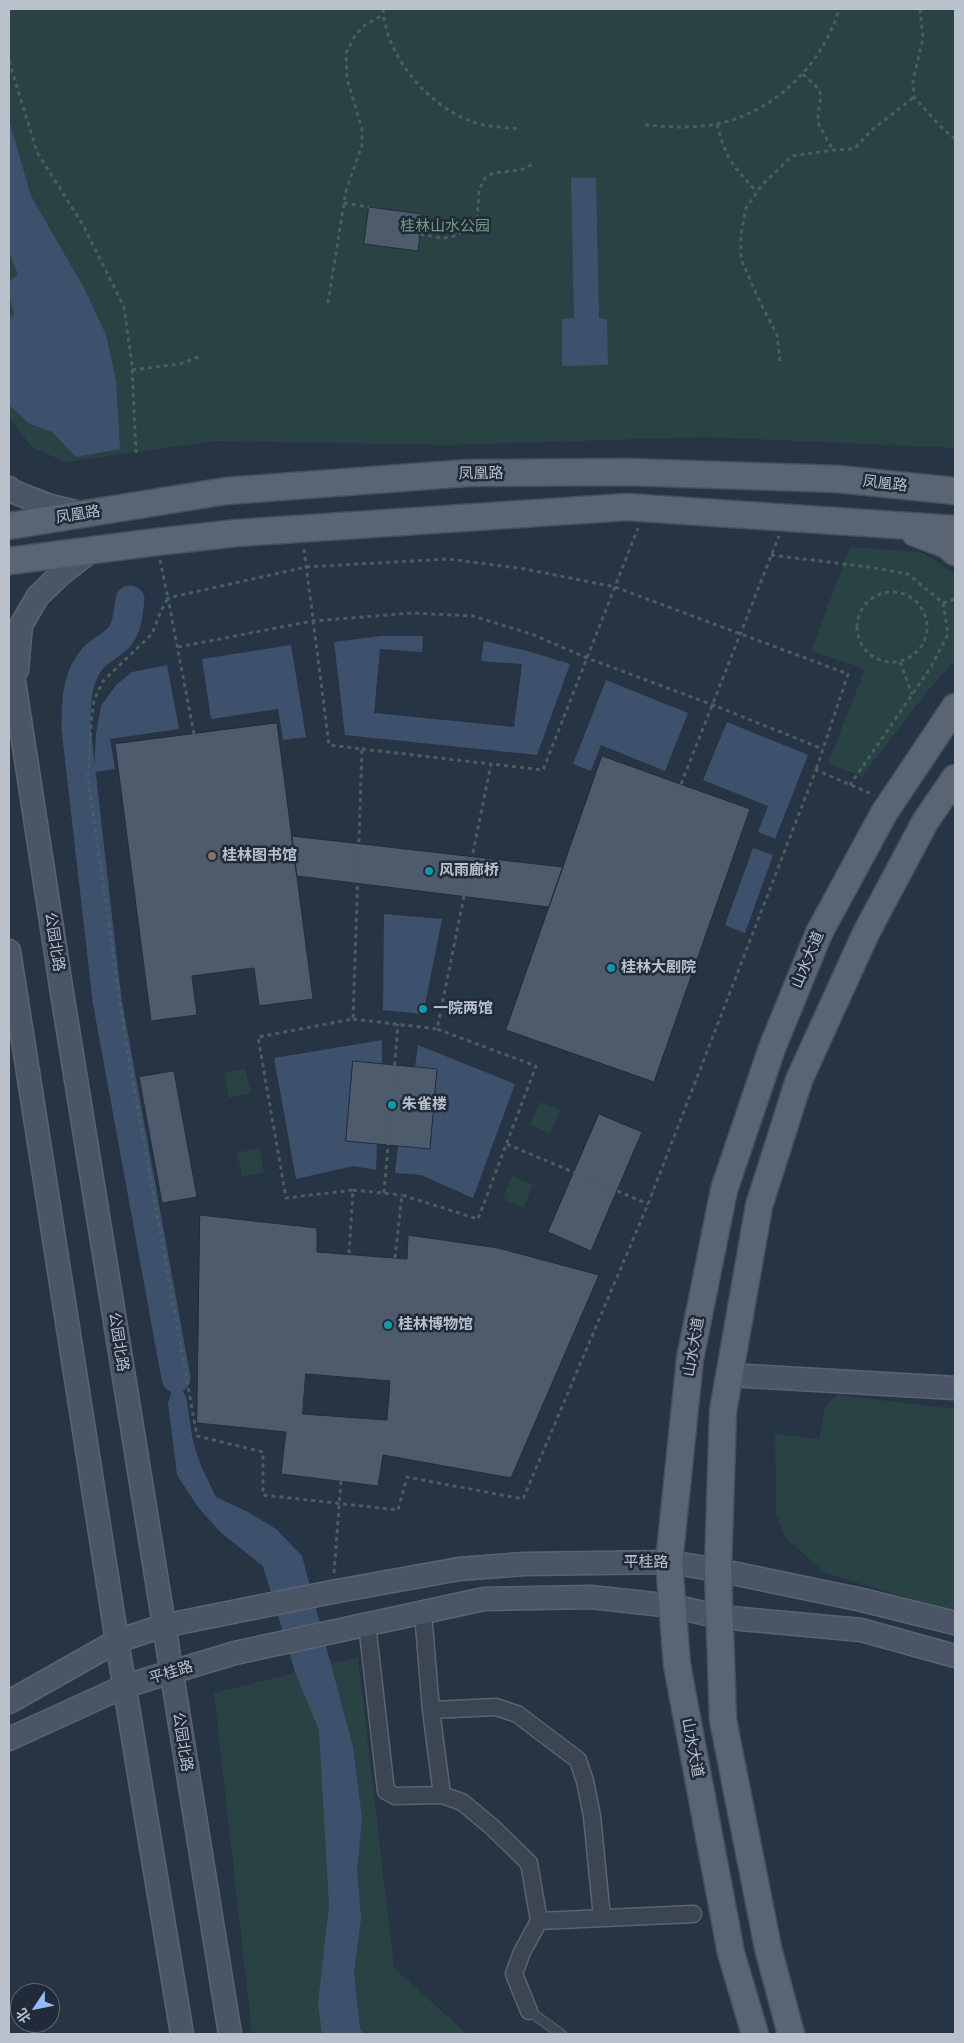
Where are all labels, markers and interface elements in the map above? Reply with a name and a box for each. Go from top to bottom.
park label: 桂林山水公园 [400,218,490,236]
street label: 凤凰路 [458,465,504,483]
street label: 凤凰路 [862,473,908,495]
street label: 凤凰路 [54,503,102,527]
place label: 桂林图书馆 [222,847,297,865]
marker: 桂林图书馆 [206,850,218,862]
place label: 风雨廊桥 [439,862,499,880]
marker: 风雨廊桥 [423,865,435,877]
street label: 公园北路 [40,911,68,973]
street label: 山水大道 [788,929,828,991]
place label: 桂林大剧院 [621,959,696,977]
marker: 桂林大剧院 [605,962,617,974]
place label: 一院两馆 [433,1000,493,1018]
marker: 一院两馆 [417,1003,429,1015]
place label: 朱雀楼 [402,1096,447,1114]
marker: 朱雀楼 [386,1099,398,1111]
street label: 公园北路 [104,1311,132,1373]
place label: 桂林博物馆 [398,1316,473,1334]
street label: 山水大道 [680,1316,708,1378]
marker: 桂林博物馆 [382,1319,394,1331]
street label: 平桂路 [624,1554,668,1572]
street label: 平桂路 [147,1658,195,1688]
street label: 公园北路 [168,1711,196,1773]
street label: 山水大道 [677,1717,707,1779]
north arrow [10,1983,60,2033]
text: 北 [11,2005,35,2027]

